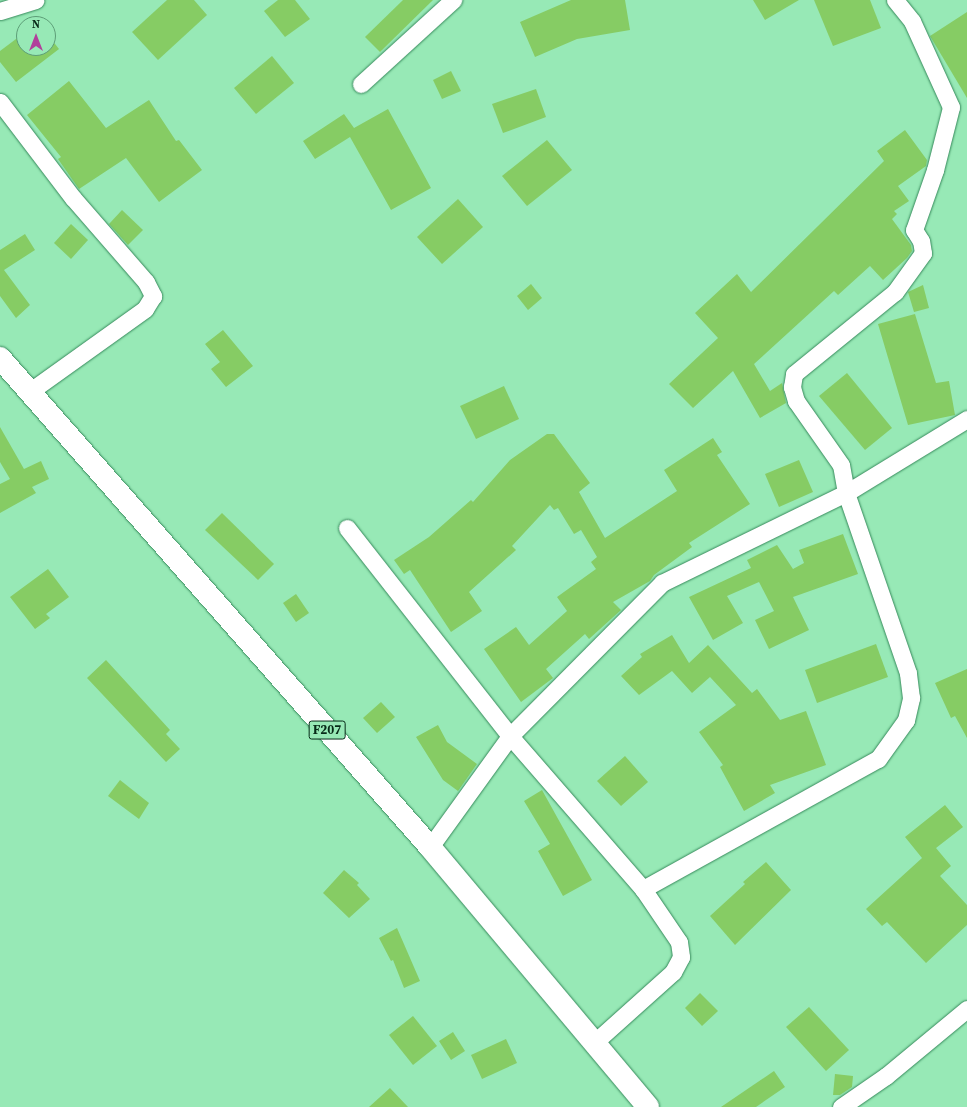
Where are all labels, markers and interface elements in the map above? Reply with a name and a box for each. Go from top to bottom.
north arrow [16,16,56,56]
text: N [32,17,40,32]
road number: F207 [308,719,346,741]

